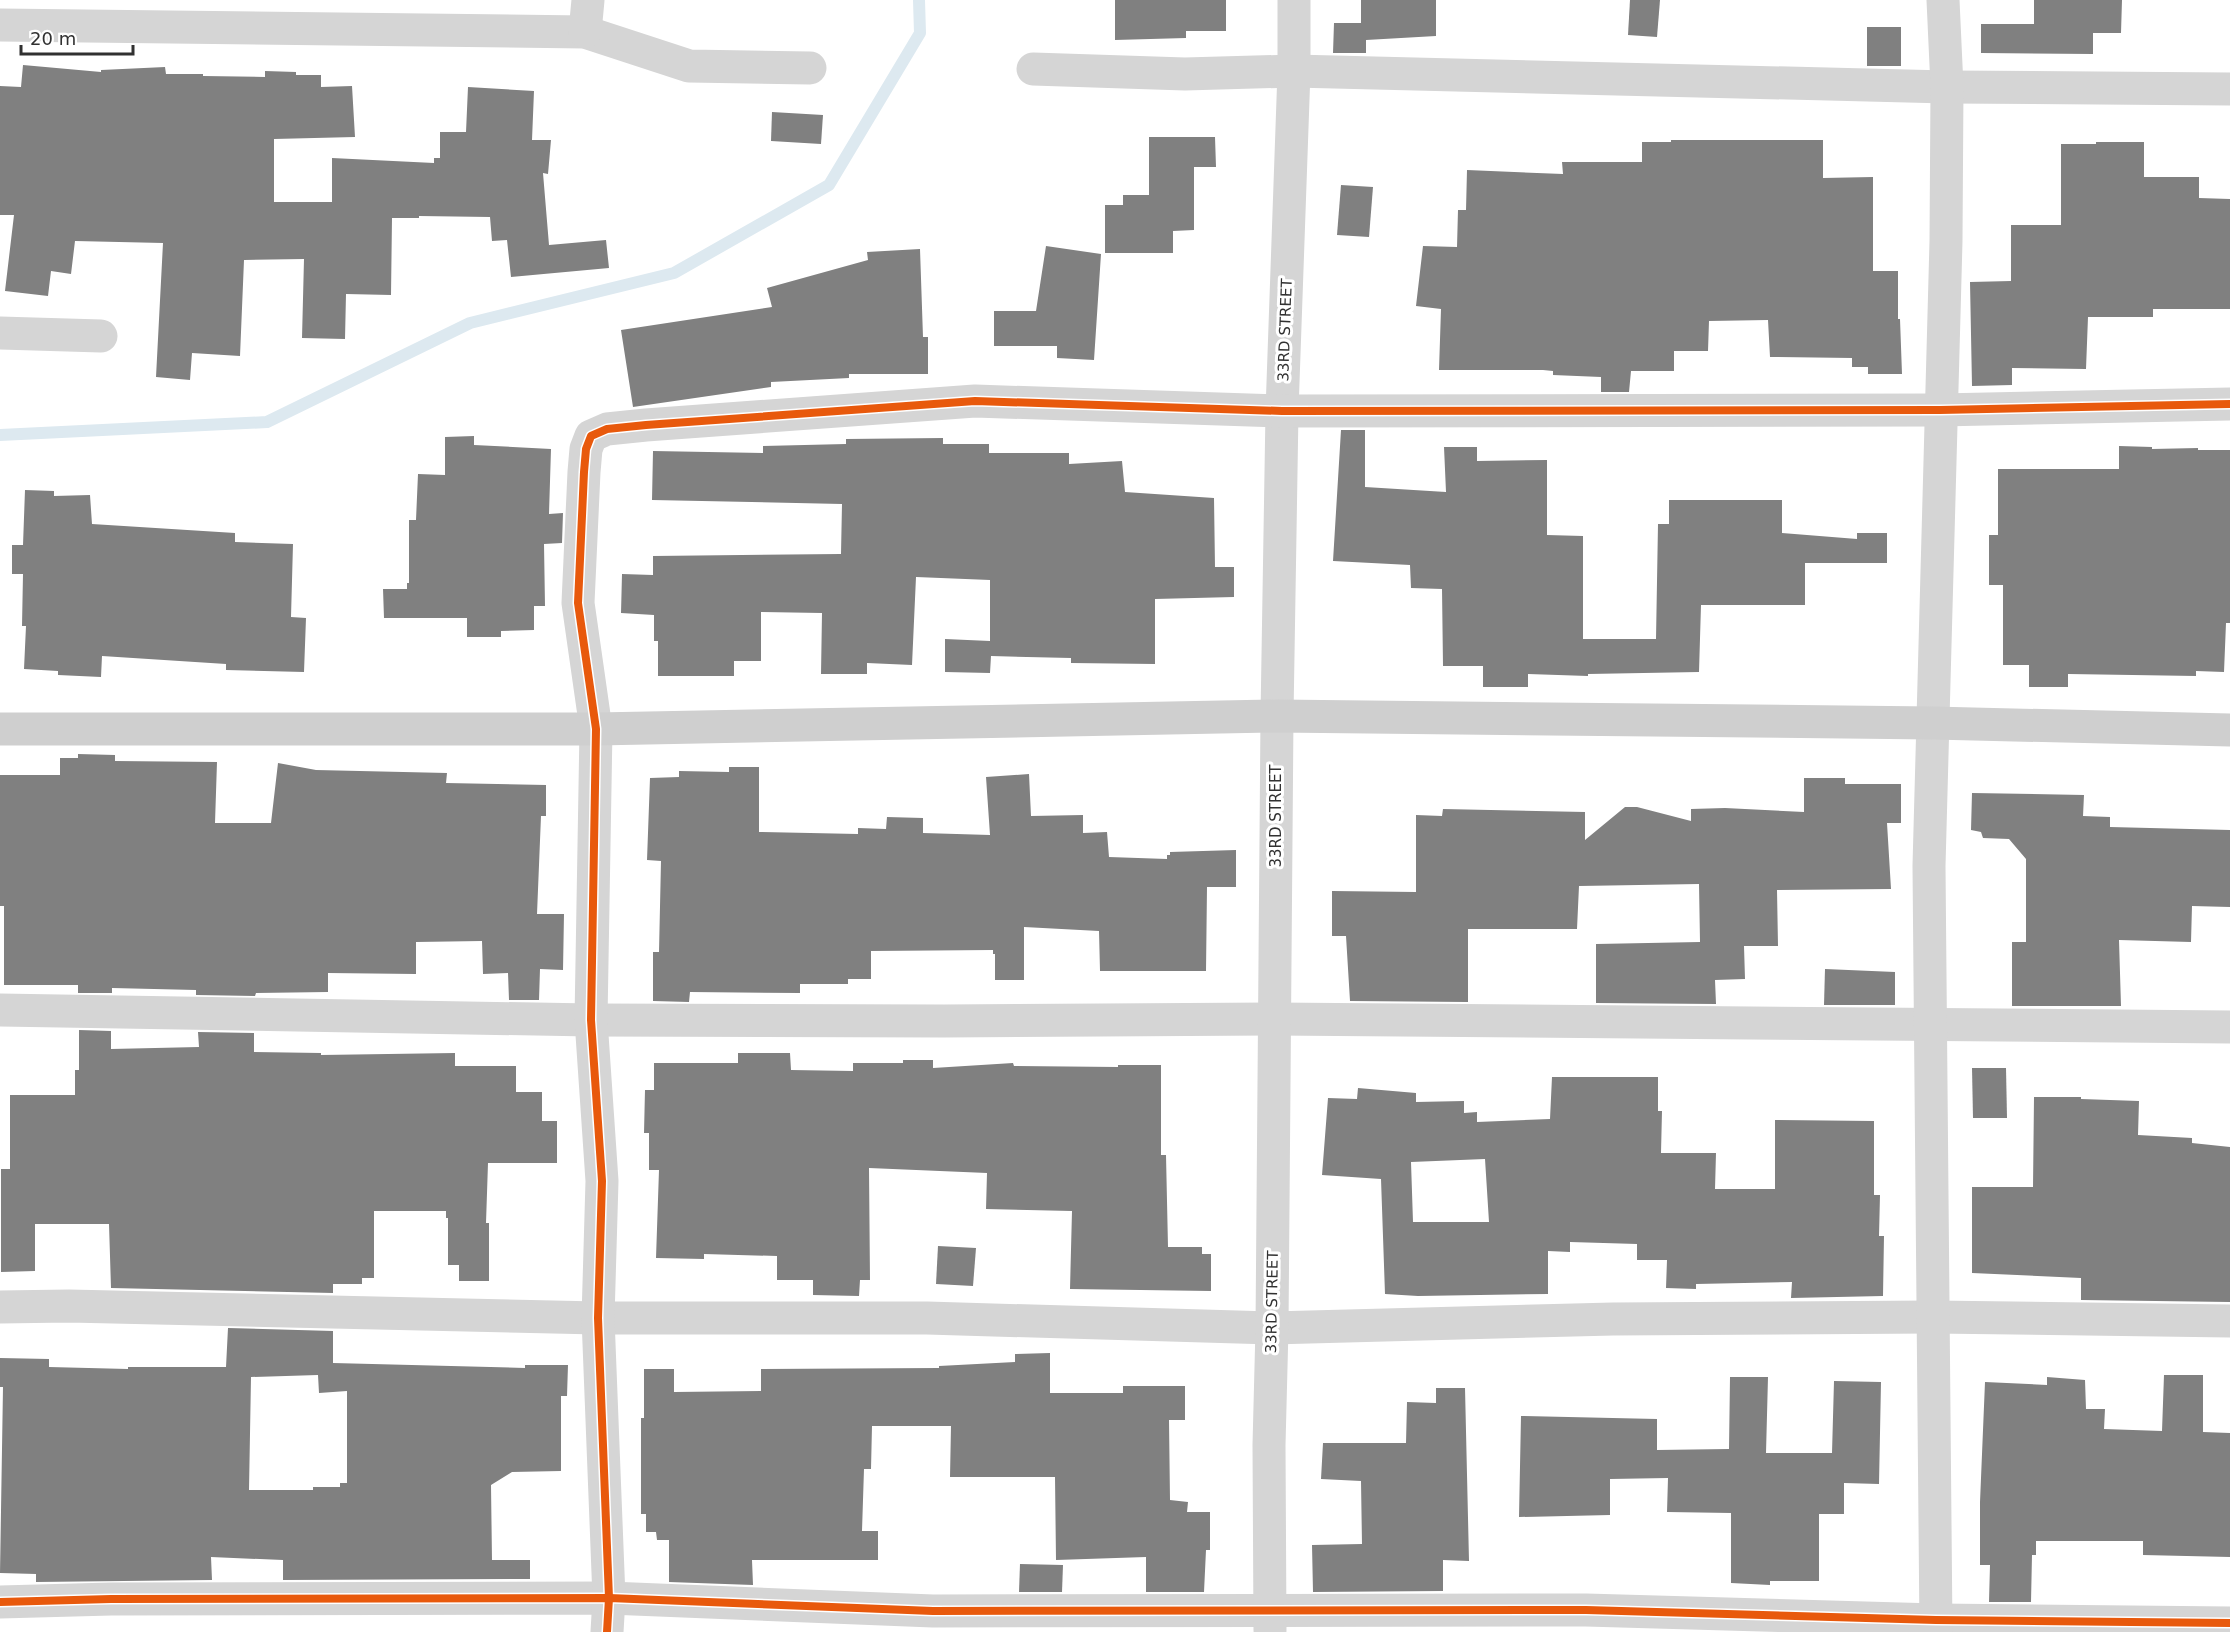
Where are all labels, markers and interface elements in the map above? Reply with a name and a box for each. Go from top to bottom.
scale bar [21,18,134,56]
text: 20 m [30,28,76,49]
street label: 33RD STREET [1274,277,1296,382]
street label: 33RD STREET [1267,764,1285,868]
street label: 33RD STREET [1262,1249,1282,1354]

